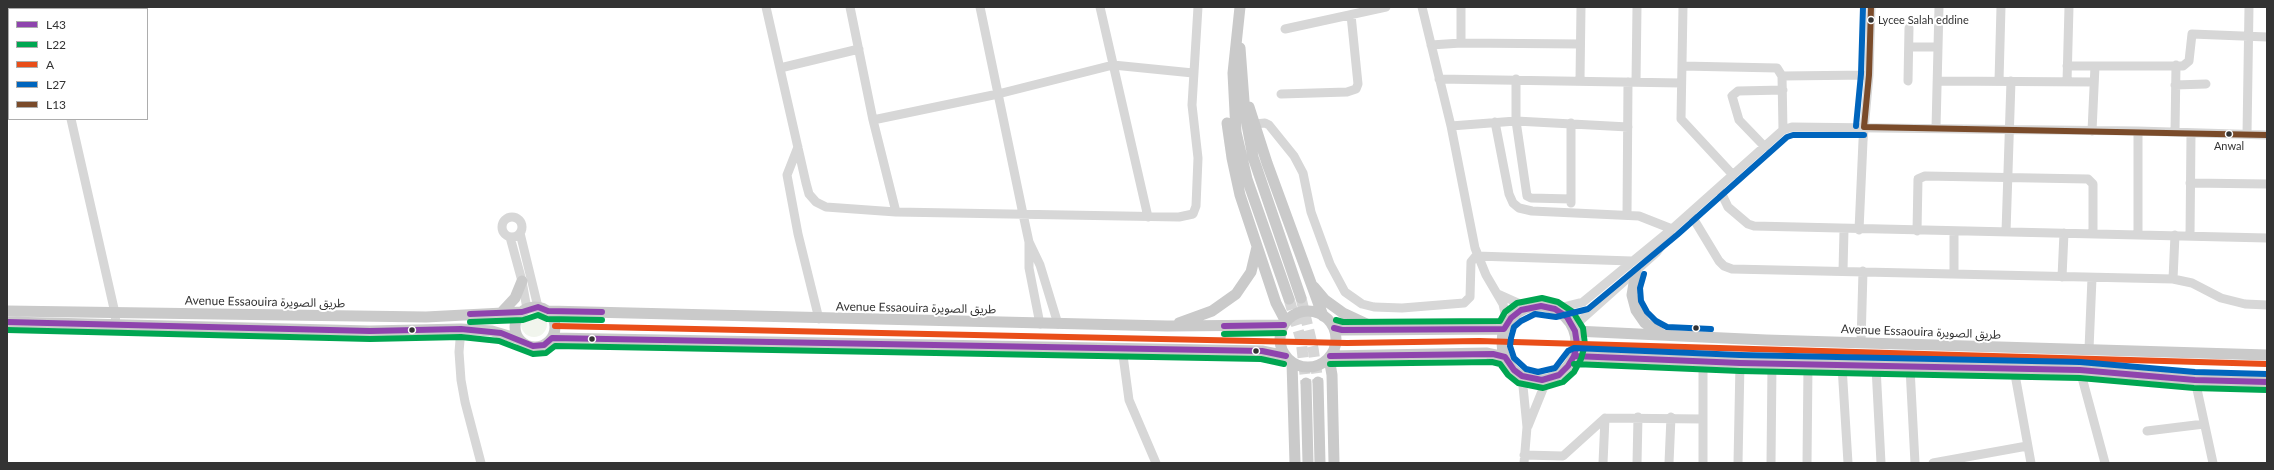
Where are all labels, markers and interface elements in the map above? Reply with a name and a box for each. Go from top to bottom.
legend [8,8,148,120]
place label: Lycee Salah eddine [1878,13,1969,27]
marker: Lycee Salah eddine [1866,15,1876,25]
text: L43 [46,17,66,32]
text: L22 [46,37,66,52]
text: A [46,57,54,72]
text: L27 [46,77,66,92]
text: L13 [46,97,66,112]
marker: Anwal [2224,129,2234,139]
place label: Anwal [2214,139,2244,153]
street label: Avenue Essaouira طريق الصويرة [185,293,345,311]
street label: Avenue Essaouira طريق الصويرة [836,299,996,317]
street label: Avenue Essaouira طريق الصويرة [1841,322,2001,342]
unlabelled marker [1691,323,1701,333]
unlabelled marker [407,325,417,335]
unlabelled marker [587,334,597,344]
unlabelled marker [1251,346,1261,356]

